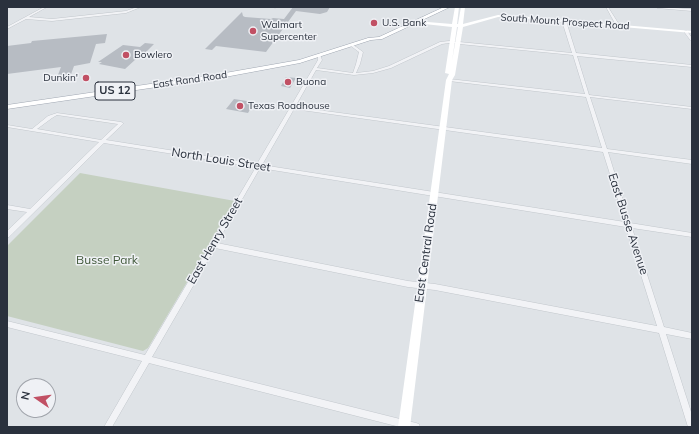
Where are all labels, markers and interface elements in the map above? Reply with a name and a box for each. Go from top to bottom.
street label: South Mount Prospect Road [500,12,630,32]
place label: U.S. Bank [382,17,426,29]
marker: U.S. Bank [369,18,379,28]
place label: Walmart Supercenter [261,19,317,42]
marker: Walmart Supercenter [248,26,258,36]
place label: Bowlero [134,49,172,61]
marker: Bowlero [121,50,131,60]
street label: East Rand Road [152,69,228,91]
place label: Dunkin' [43,72,78,84]
marker: Dunkin' [81,73,91,83]
place label: Buona [296,76,326,88]
marker: Buona [283,77,293,87]
road number: US 12 [95,82,135,100]
place label: Texas Roadhouse [248,100,330,112]
marker: Texas Roadhouse [235,101,245,111]
street label: North Louis Street [170,145,272,175]
street label: East Busse Avenue [605,171,651,277]
street label: East Henry Street [184,195,246,287]
street label: East Central Road [412,203,440,303]
park label: Busse Park [76,253,138,267]
north arrow [16,378,56,418]
text: N [18,390,33,401]

